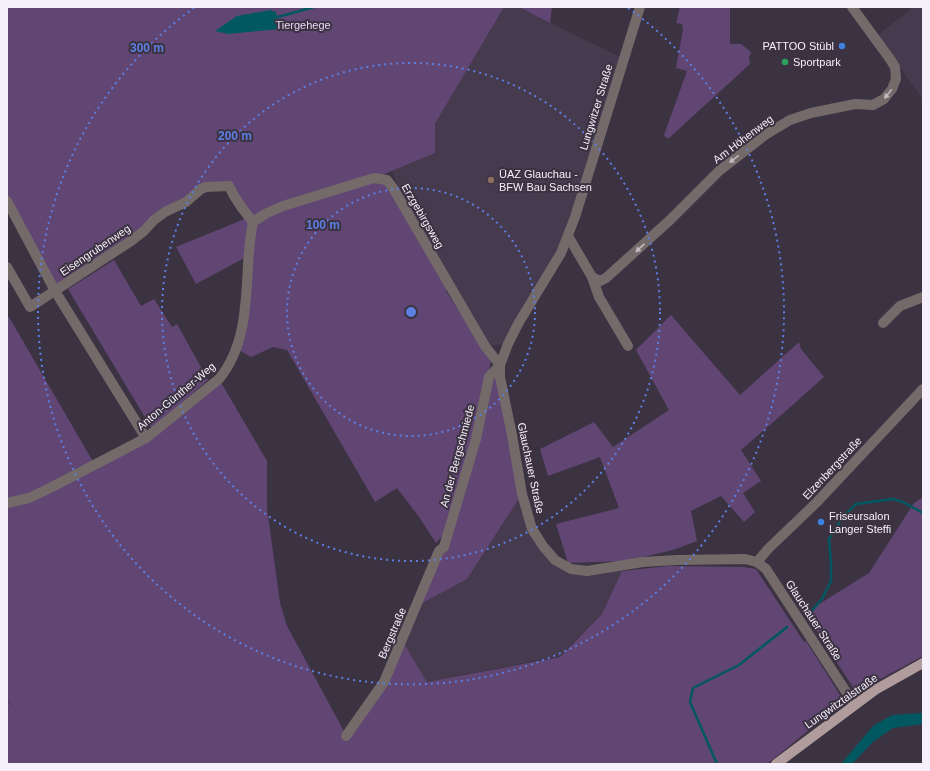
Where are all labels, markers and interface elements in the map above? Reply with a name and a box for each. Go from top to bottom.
park label: Tiergehege [275,19,331,31]
place label: PATTOO Stübl [762,40,834,52]
text: 300 m [130,41,164,55]
marker: PATTOO Stübl [837,41,847,51]
place label: Sportpark [793,56,841,68]
marker: Sportpark [780,57,790,67]
street label: Lungwitzer Straße [577,63,615,151]
one-way arrow [884,89,892,100]
street label: Am Höhenweg [711,112,775,166]
text: 200 m [218,129,252,143]
one-way arrow [729,155,740,164]
place label: ÜAZ Glauchau - BFW Bau Sachsen [499,168,592,193]
marker: ÜAZ Glauchau - BFW Bau Sachsen [486,175,496,185]
street label: Erzgebirgsweg [400,181,446,251]
text: 100 m [306,218,340,232]
street label: Eisengrubenweg [58,222,132,278]
one-way arrow [635,244,645,253]
centre of rings [404,305,418,319]
street label: Anton-Günther-Weg [135,360,217,432]
street label: An der Bergschmiede [438,403,476,509]
street label: Glauchauer Straße [515,421,547,515]
street label: Elzenbergstraße [800,434,864,502]
place label: Friseursalon Langer Steffi [829,510,891,535]
marker: Friseursalon Langer Steffi [816,517,826,527]
street label: Glauchauer Straße [784,578,844,662]
street label: Bergstraße [376,606,408,660]
street label: Lungwitztalstraße [802,671,880,731]

